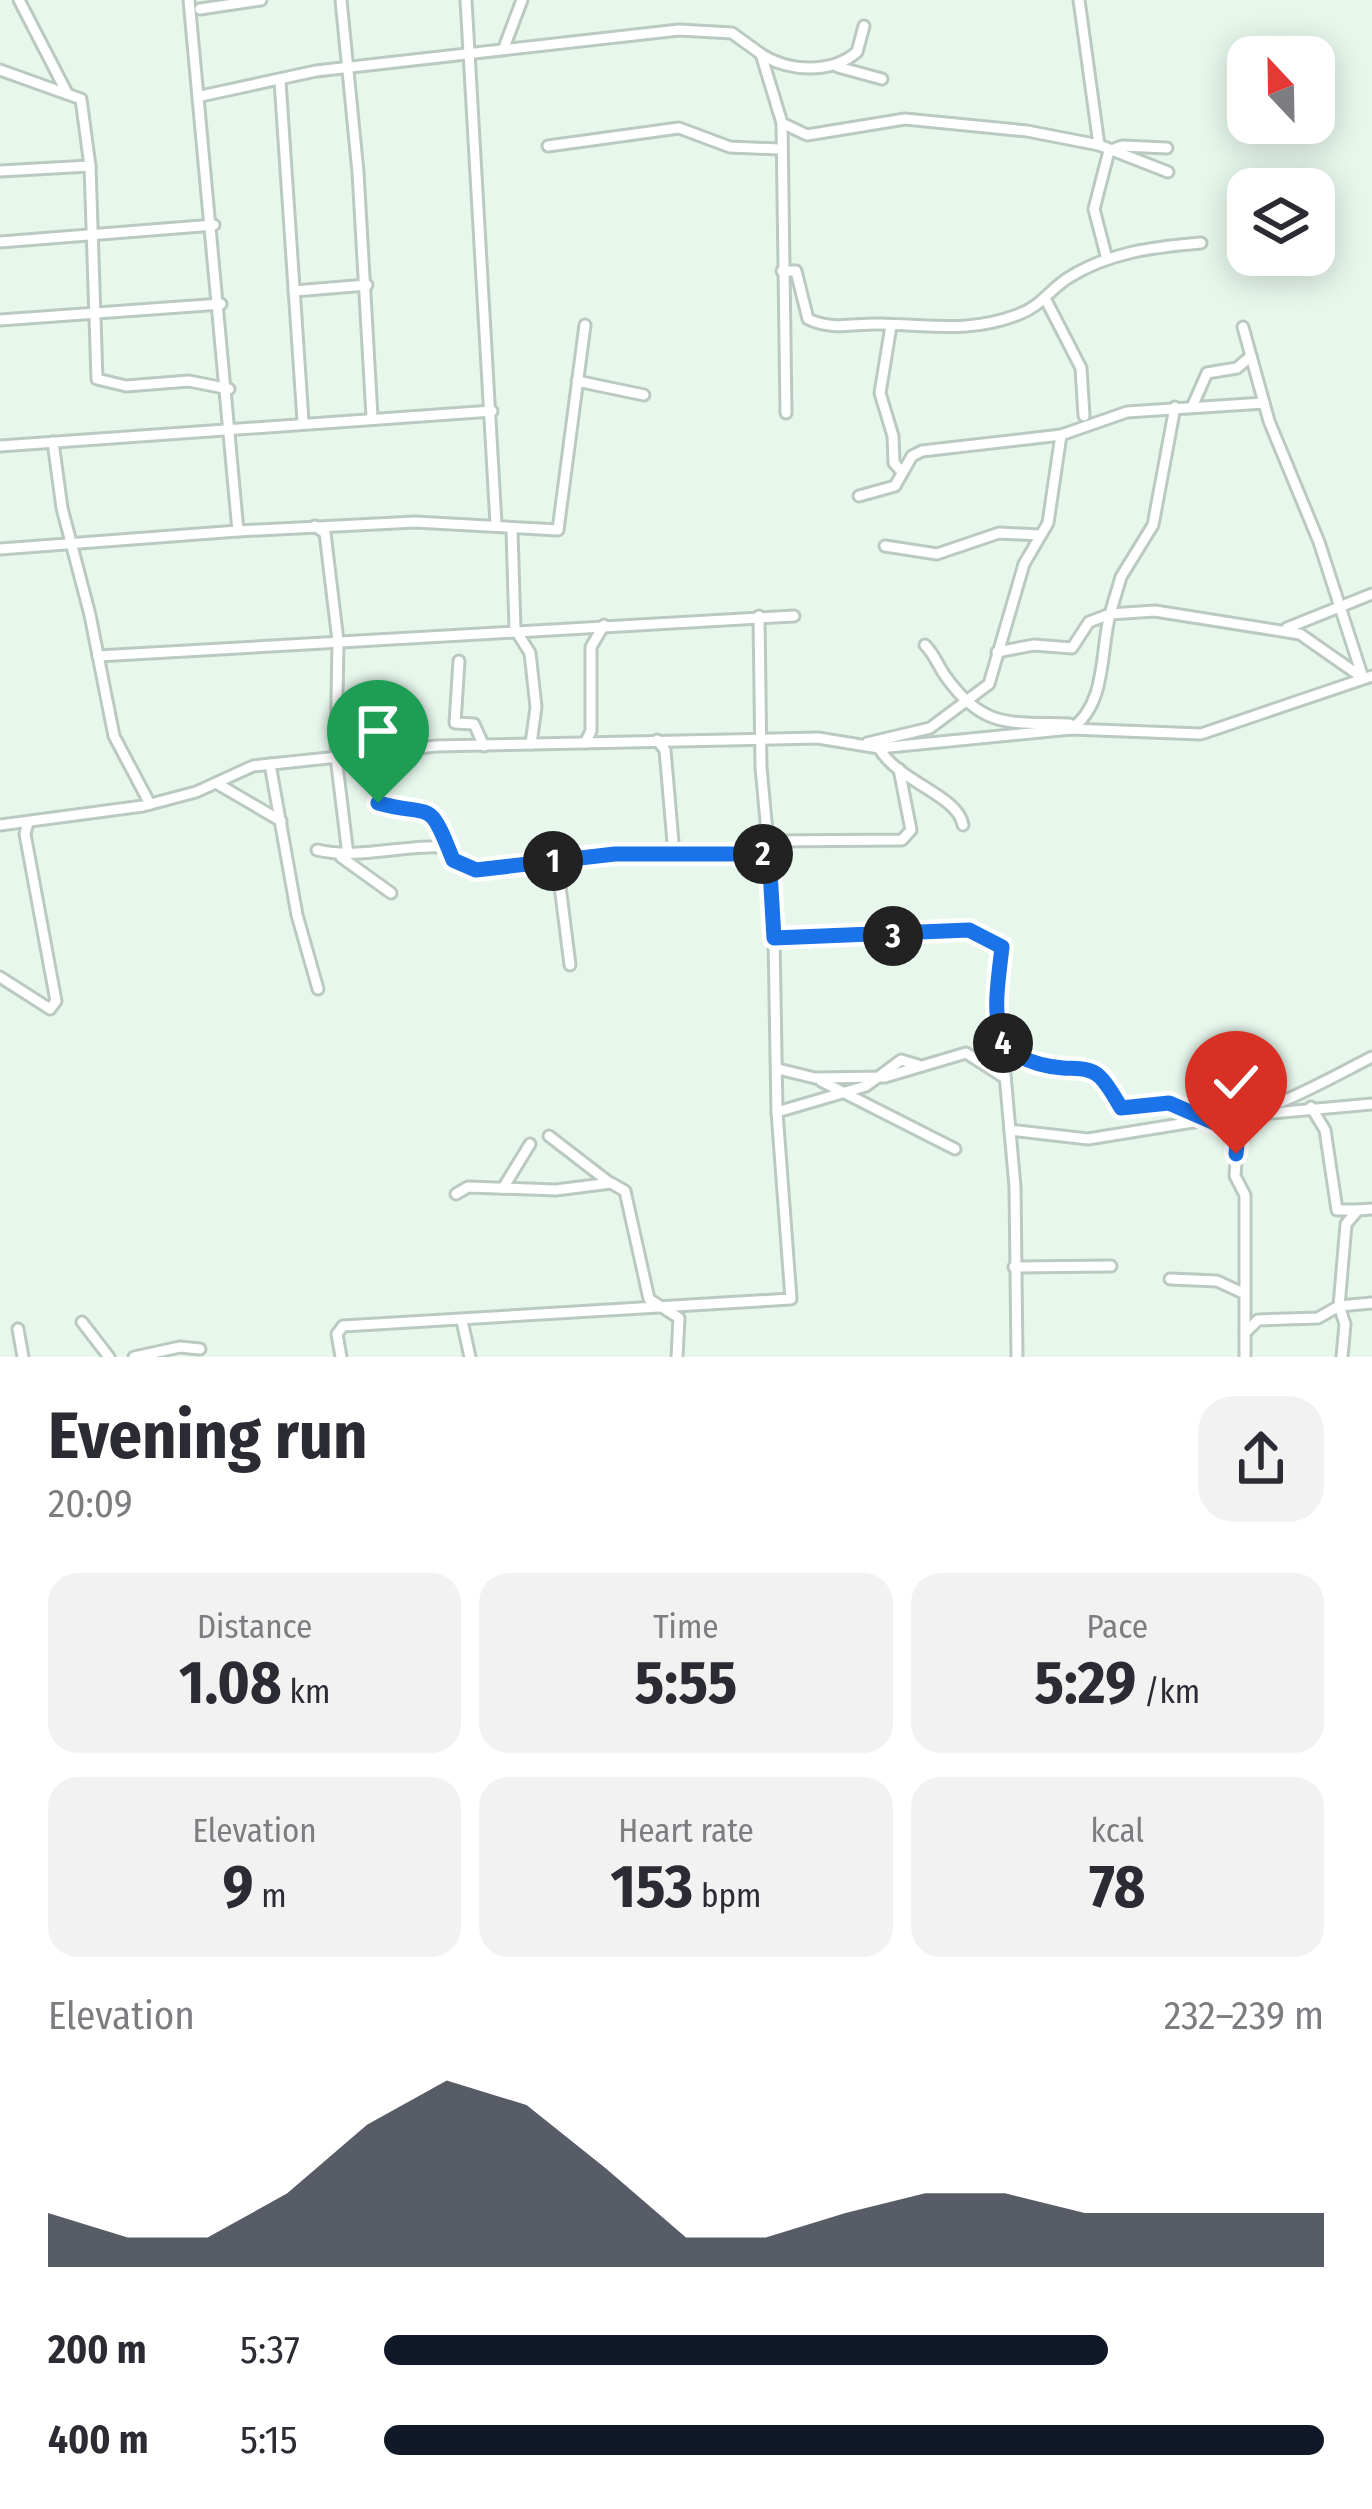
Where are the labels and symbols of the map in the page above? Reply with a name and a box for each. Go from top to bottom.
north arrow [1227,36,1335,144]
pin [327,680,429,803]
pin: 2 [733,824,793,884]
pin: 1 [523,831,583,891]
pin: 3 [863,906,923,966]
pin: 4 [973,1013,1033,1073]
pin [1185,1031,1287,1154]

